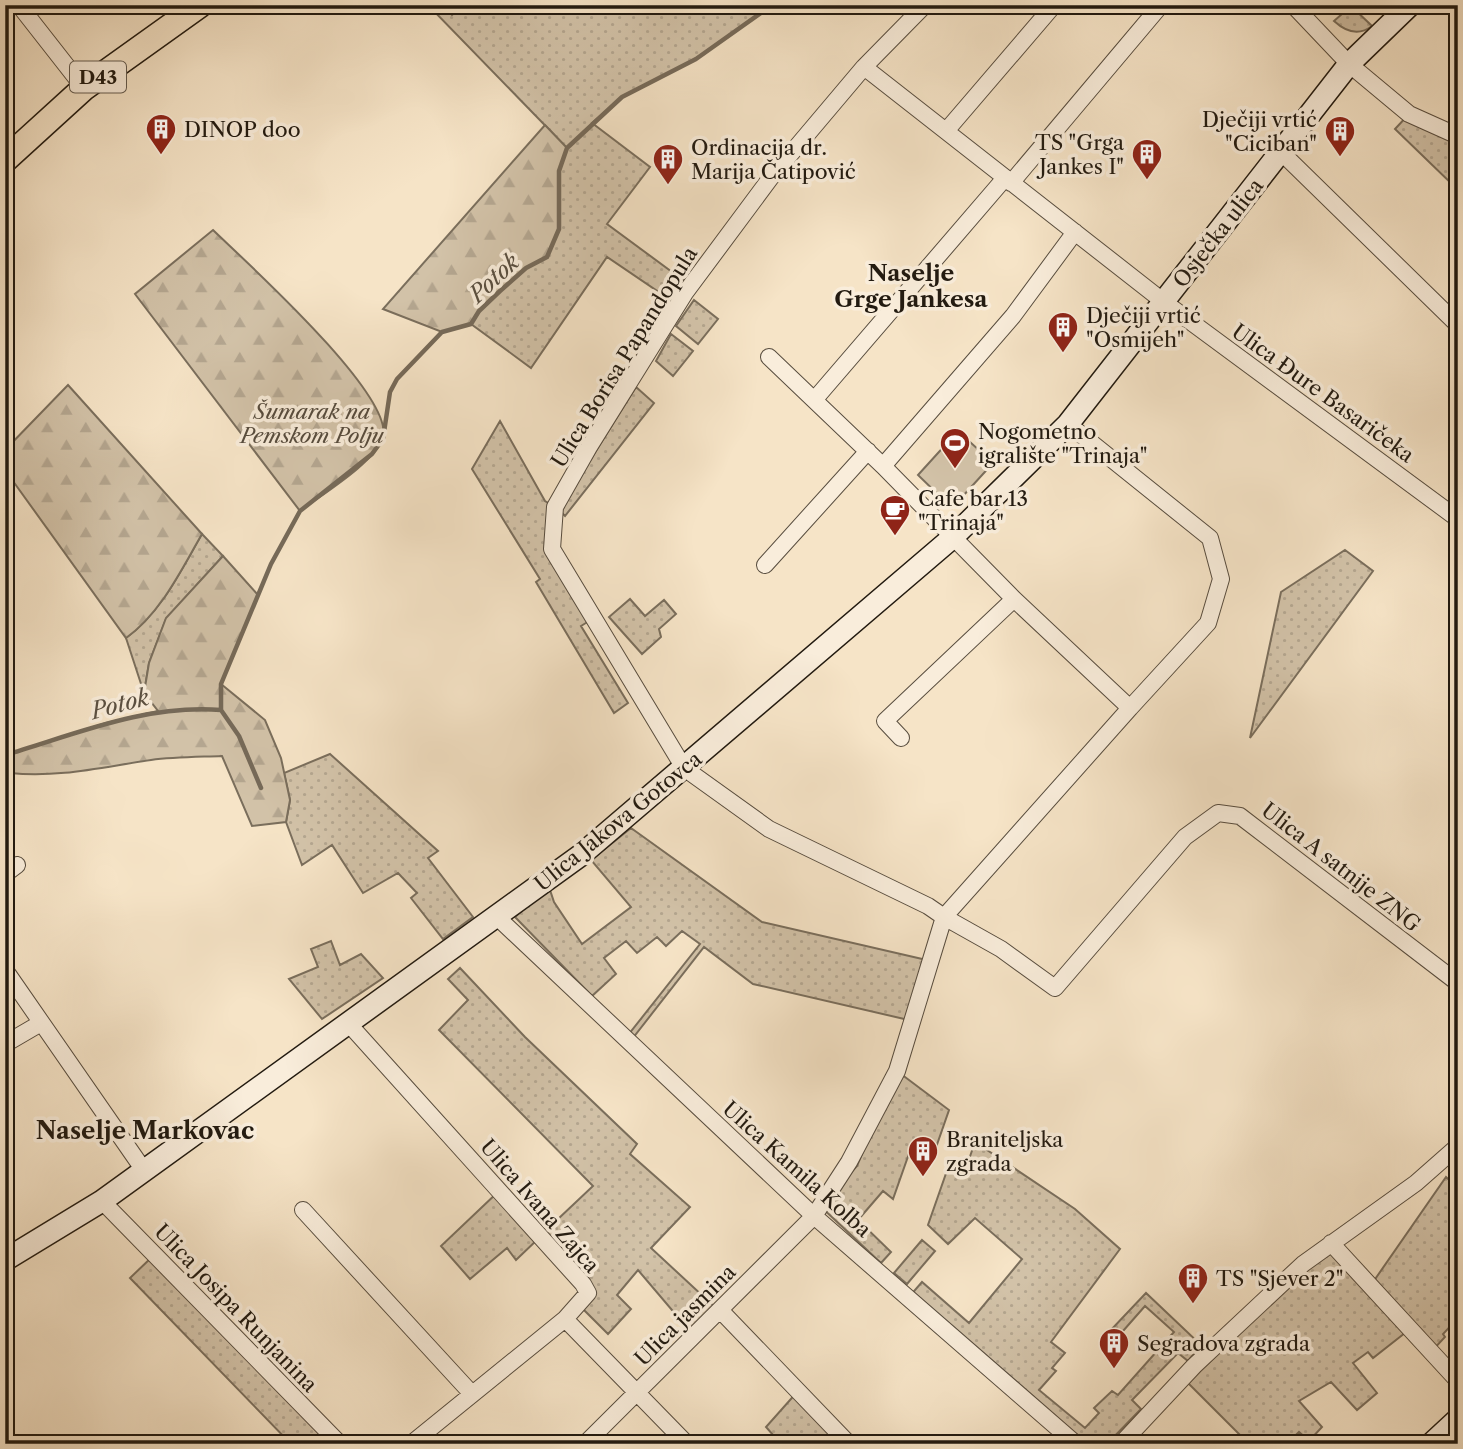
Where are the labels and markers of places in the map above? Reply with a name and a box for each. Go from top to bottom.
place label: Dječiji vrtić "Ciciban" [1202,107,1317,156]
building icon: DINOP doo [144,112,178,156]
building icon: Dječiji vrtić "Ciciban" [1323,114,1357,158]
place label: DINOP doo [184,117,301,142]
place label: TS "Grga Jankes I" [1035,130,1125,179]
place label: Ordinacija dr. Marija Čatipović [691,135,856,184]
building icon: TS "Grga Jankes I" [1130,137,1164,181]
building icon: Ordinacija dr. Marija Čatipović [651,142,685,186]
place label: Dječiji vrtić "Osmijeh" [1086,303,1201,352]
building icon: Dječiji vrtić "Osmijeh" [1046,310,1080,354]
place label: Nogometno igralište "Trinaja" [978,419,1148,468]
sports icon: Nogometno igralište "Trinaja" [938,426,972,470]
place label: Cafe bar 13 "Trinaja" [918,486,1028,535]
cafe icon: Cafe bar 13 "Trinaja" [878,493,912,537]
place label: Braniteljska zgrada [946,1127,1064,1176]
building icon: Braniteljska zgrada [906,1134,940,1178]
building icon: TS "Sjever 2" [1176,1261,1210,1305]
place label: TS "Sjever 2" [1216,1266,1344,1291]
building icon: Segradova zgrada [1097,1326,1131,1370]
place label: Segradova zgrada [1137,1331,1311,1356]

